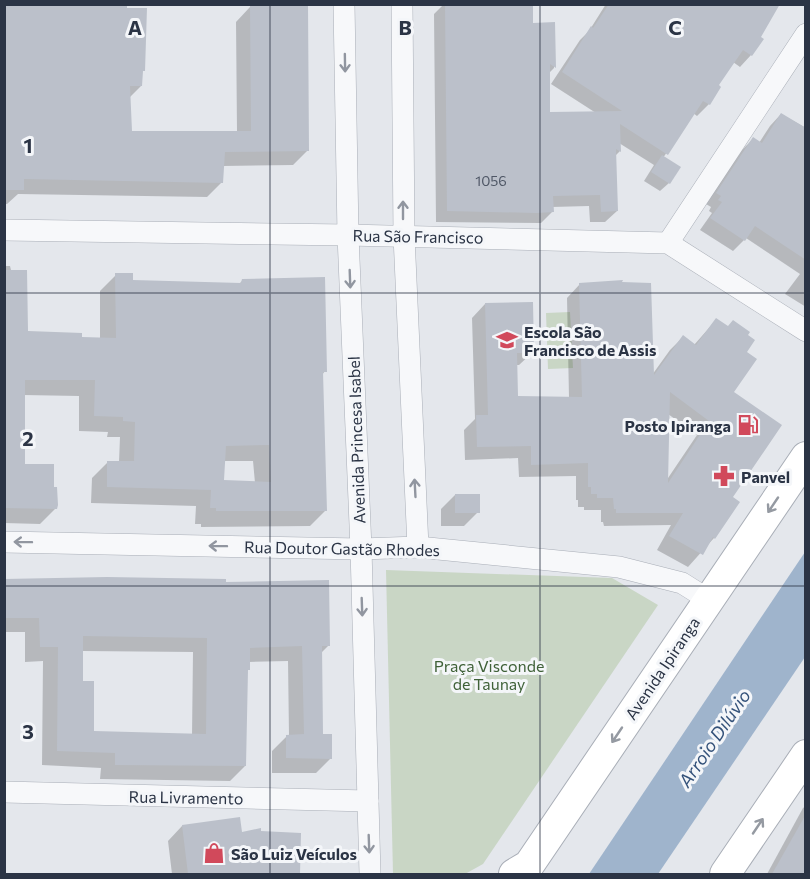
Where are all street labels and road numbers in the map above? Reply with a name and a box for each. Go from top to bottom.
street label: Rua São Francisco [352,225,484,247]
street label: Avenida Princesa Isabel [344,356,368,524]
street label: Rua Doutor Gastão Rhodes [244,537,440,559]
street label: Avenida Ipiranga [621,613,703,723]
street label: Rua Livramento [129,787,243,807]

